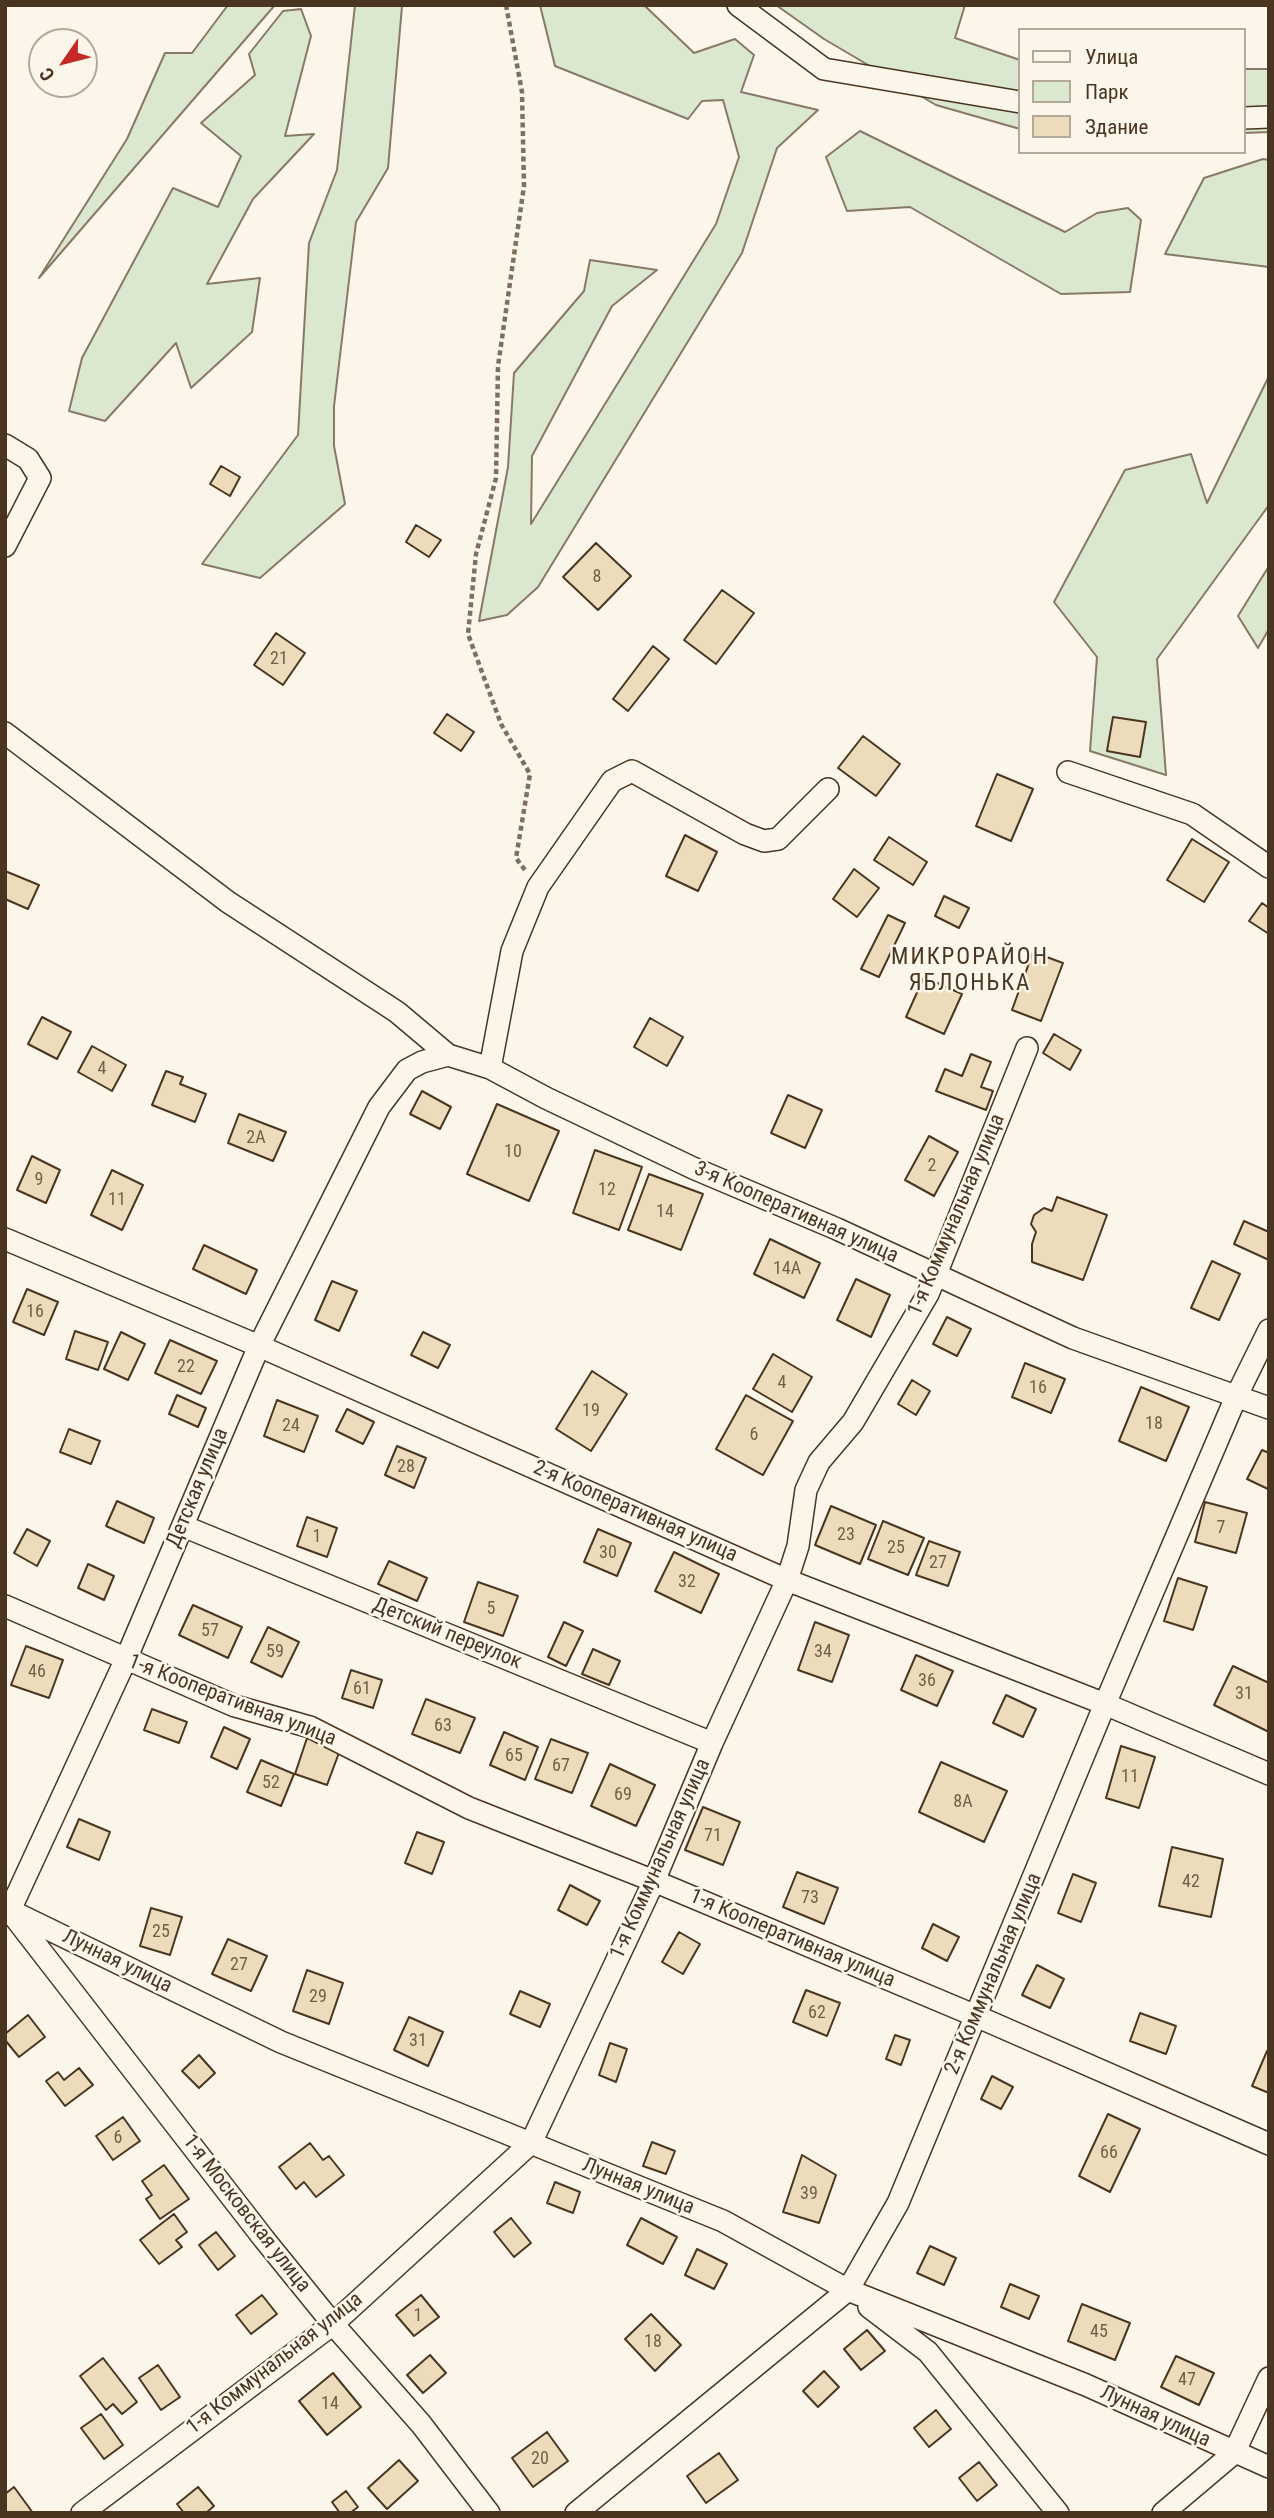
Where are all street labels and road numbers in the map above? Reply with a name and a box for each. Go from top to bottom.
street label: 1-я Коммунальная улица [903,1110,1011,1320]
street label: 3-я Кооперативная улица [690,1157,902,1269]
street label: Детская улица [162,1424,234,1552]
street label: 2-я Кооперативная улица [529,1456,741,1568]
street label: Детский переулок [369,1593,525,1675]
street label: 1-я Кооперативная улица [125,1650,339,1752]
street label: 1-я Коммунальная улица [605,1755,717,1963]
street label: 2-я Коммунальная улица [940,1869,1048,2079]
street label: 1-я Кооперативная улица [686,1884,898,1994]
street label: Лунная улица [58,1925,176,1999]
street label: 1-я Московская улица [177,2130,315,2298]
street label: Лунная улица [578,2153,698,2221]
street label: 1-я Коммунальная улица [182,2287,368,2441]
street label: Лунная улица [1096,2380,1214,2454]

